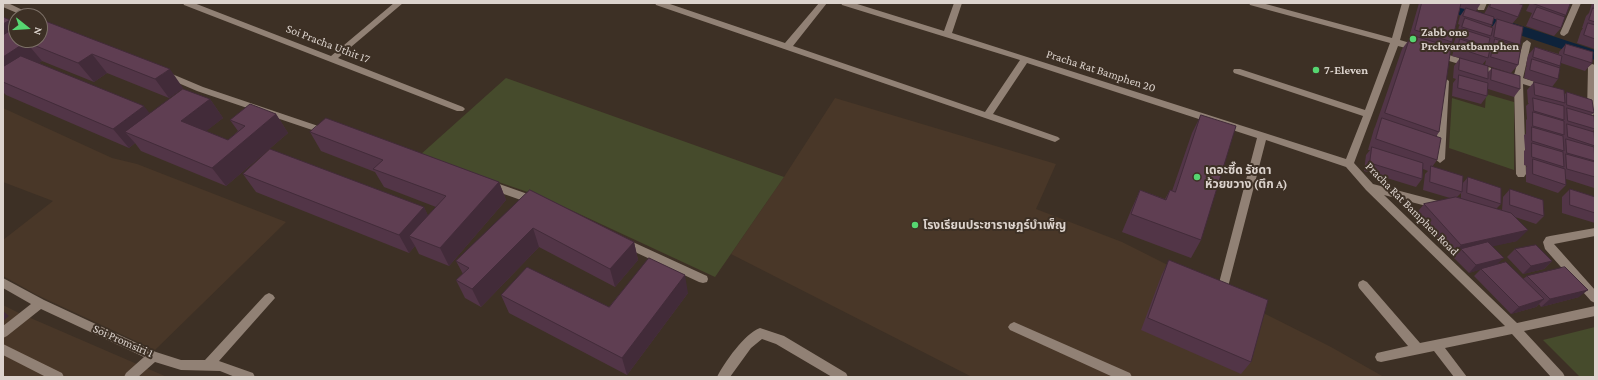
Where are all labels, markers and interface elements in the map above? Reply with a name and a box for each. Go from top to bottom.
north arrow [8,8,48,48]
street label: Soi Pracha Uthit 17 [284,21,372,67]
place label: Zabb one Prchyaratbamphen [1421,25,1519,53]
text: N [32,26,45,37]
marker: Zabb one Prchyaratbamphen [1408,34,1418,44]
street label: Pracha Rat Bamphen 20 [1045,47,1157,95]
place label: 7-Eleven [1324,63,1368,77]
marker: 7-Eleven [1311,65,1321,75]
street label: Pracha Rat Bamphen Road [1362,159,1462,259]
place label: เดอะซี๊ด รัชดา ห้วยขวาง (ตึก A) [1205,163,1288,191]
marker: เดอะซี๊ด รัชดา ห้วยขวาง (ตึก A) [1192,172,1202,182]
place label: โรงเรียนประชาราษฎร์บำเพ็ญ [923,218,1066,232]
marker: โรงเรียนประชาราษฎร์บำเพ็ญ [910,220,920,230]
street label: Soi Promsiri 1 [91,321,155,361]

